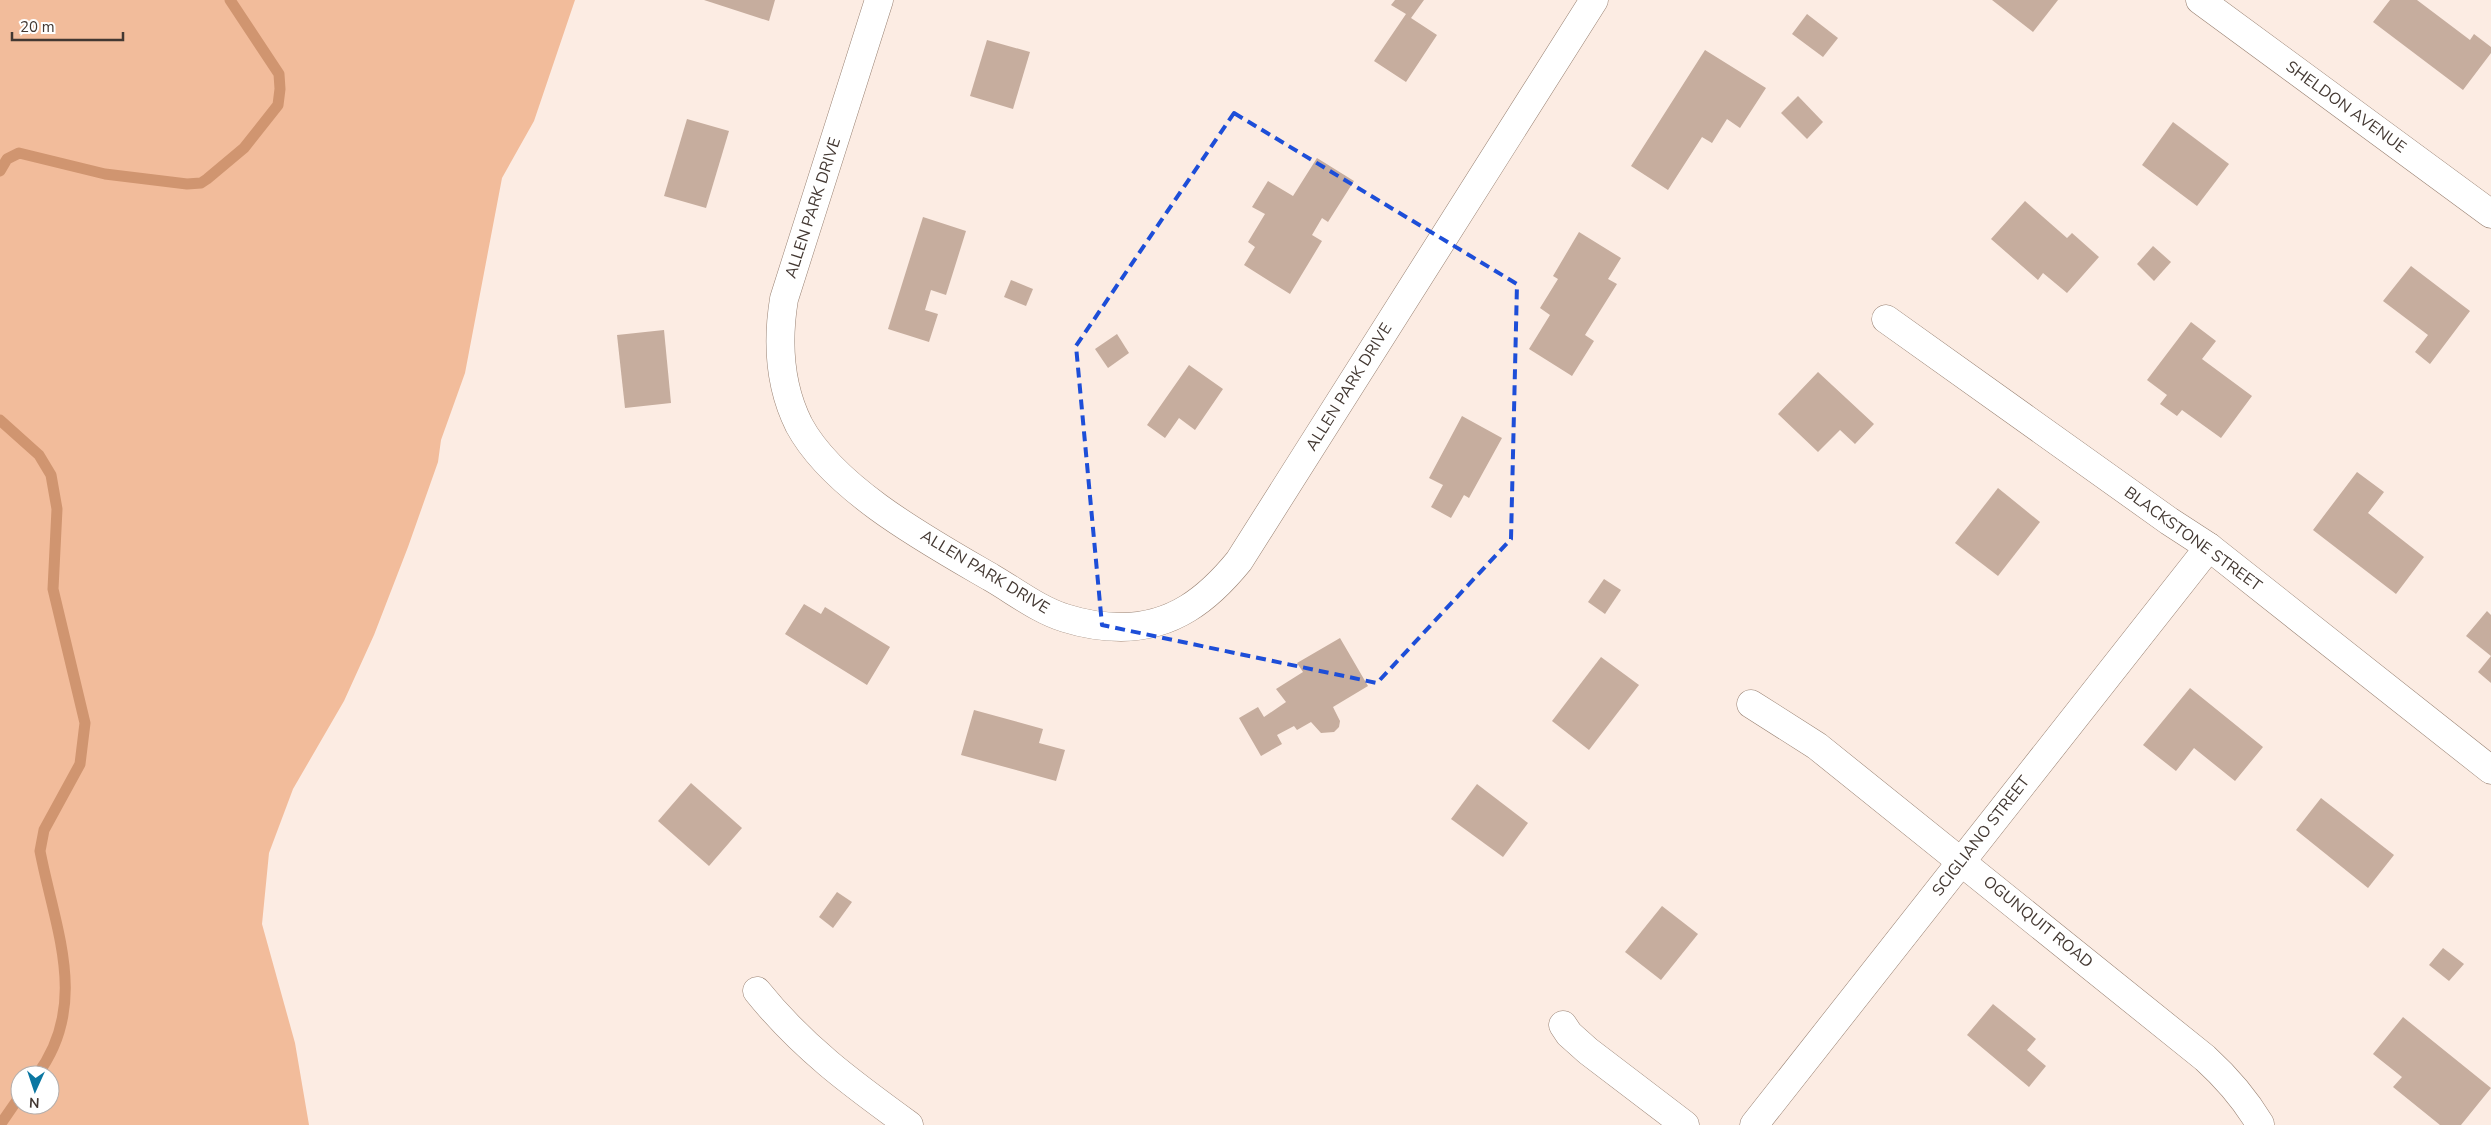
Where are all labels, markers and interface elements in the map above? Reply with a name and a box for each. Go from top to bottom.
scale bar [12,10,124,42]
text: 20 m [20,17,55,37]
street label: SHELDON AVENUE [2281,56,2411,158]
street label: ALLEN PARK DRIVE [780,135,846,281]
street label: ALLEN PARK DRIVE [1301,319,1397,455]
street label: BLACKSTONE STREET [2120,482,2267,597]
street label: ALLEN PARK DRIVE [916,525,1054,619]
street label: SCIGLIANO STREET [1927,771,2035,901]
street label: OGUNQUIT ROAD [1978,871,2098,973]
north arrow [10,1065,60,1115]
text: N [29,1093,40,1112]

